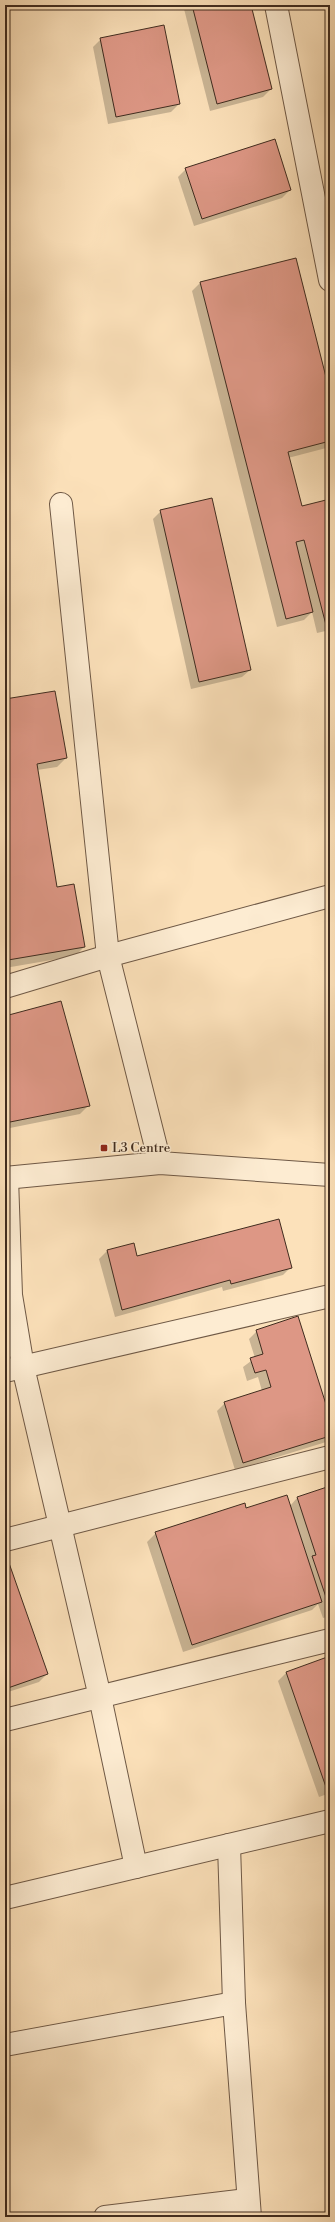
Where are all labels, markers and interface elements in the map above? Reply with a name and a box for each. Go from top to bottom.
place label: L3 Centre [112,1140,171,1156]
marker: L3 Centre [99,1143,109,1153]

